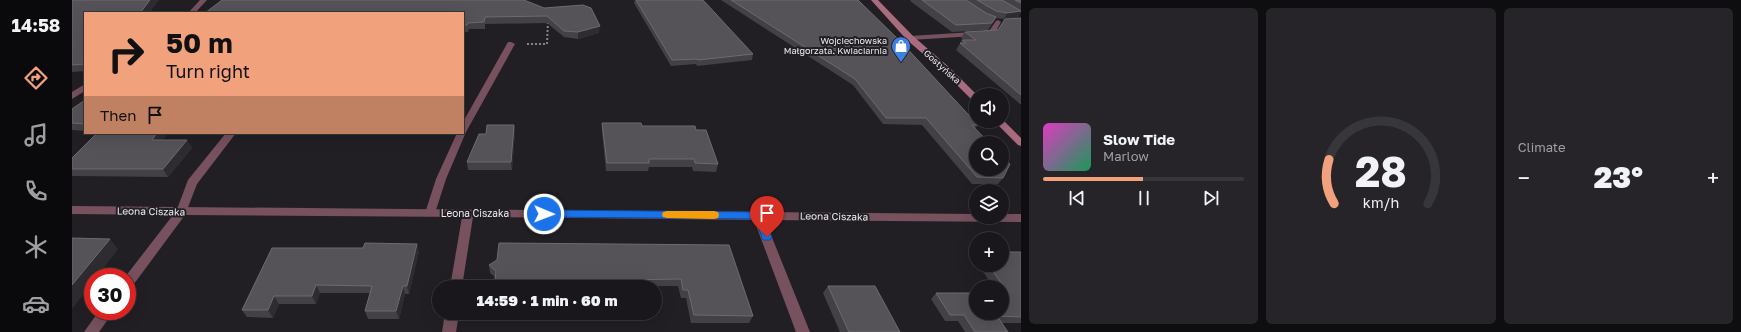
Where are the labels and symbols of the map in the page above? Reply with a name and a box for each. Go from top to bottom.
place label: Wojciechowska Małgorzata. Kwiaciarnia [784,35,887,56]
shop icon: Wojciechowska Małgorzata. Kwiaciarnia [890,35,912,63]
street label: Gostyńska [922,47,963,86]
position arrow [523,193,565,235]
pin [750,196,784,237]
street label: Leona Ciszaka [117,204,185,218]
street label: Leona Ciszaka [441,207,509,219]
street label: Leona Ciszaka [800,209,868,223]
speed limit sign: 30 [84,268,136,320]

